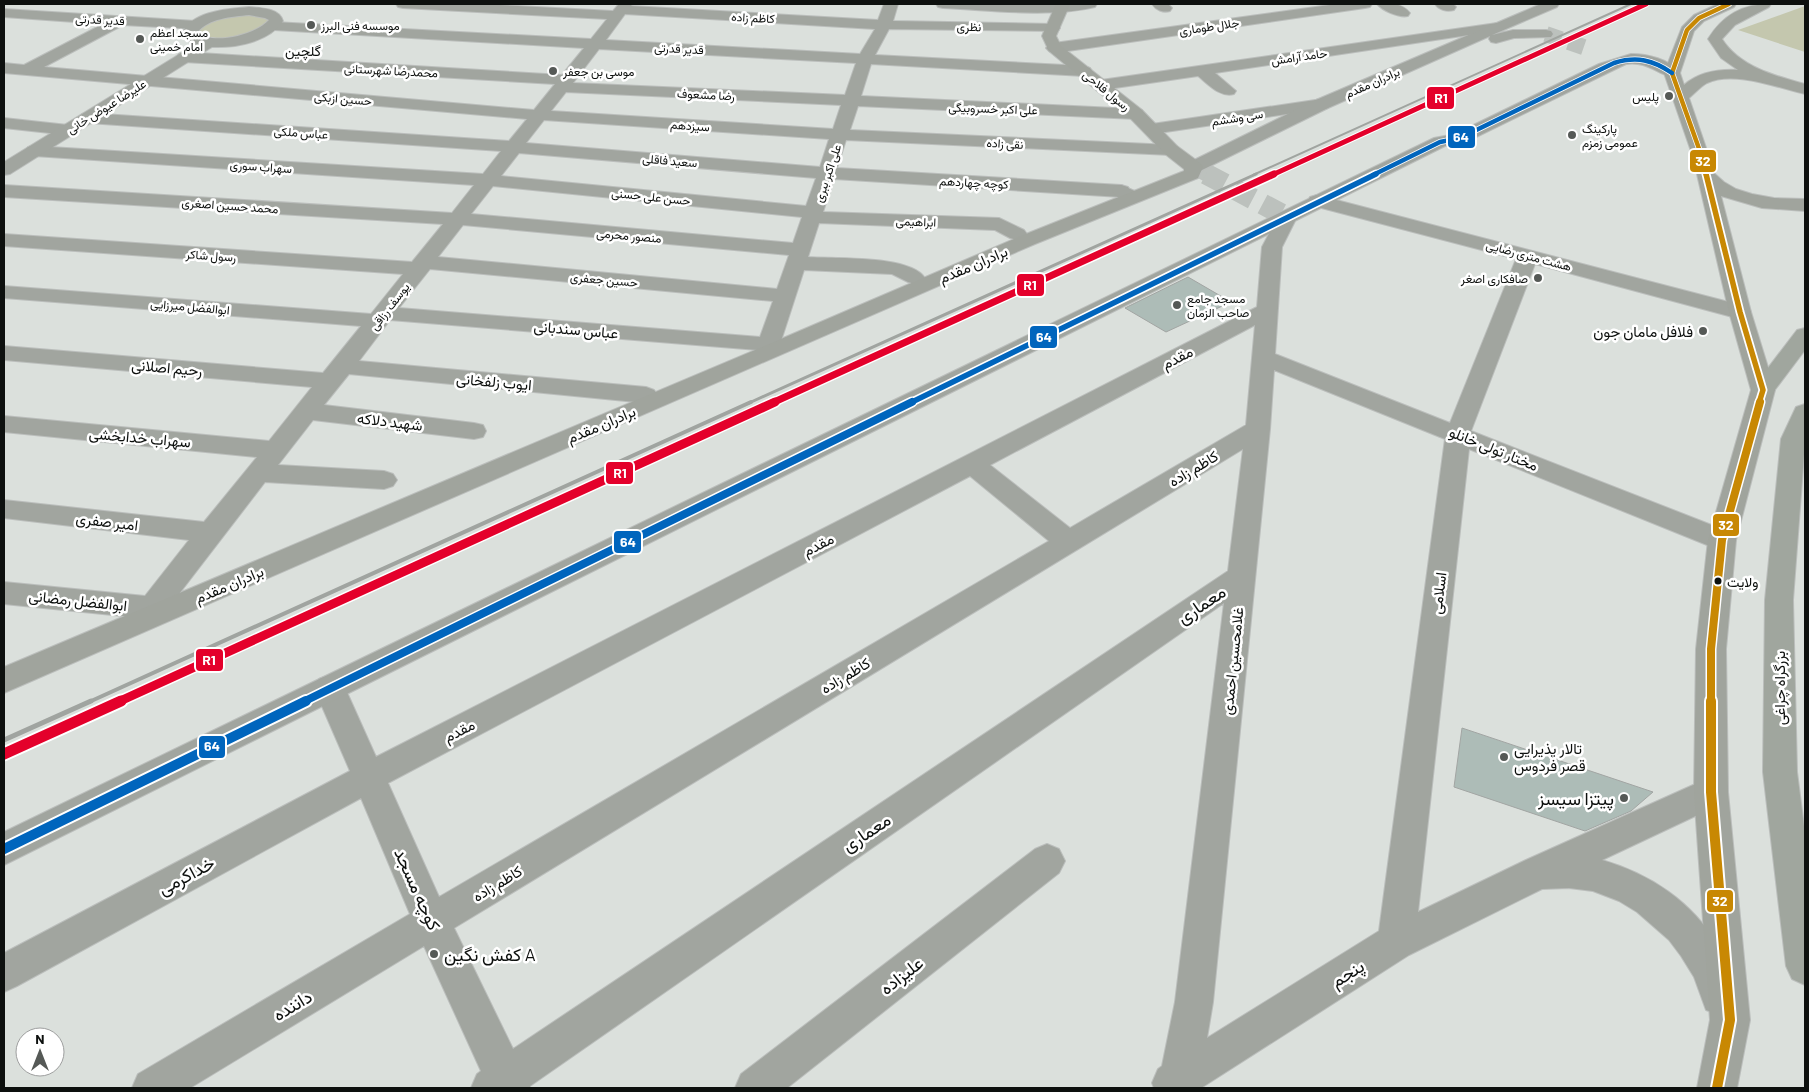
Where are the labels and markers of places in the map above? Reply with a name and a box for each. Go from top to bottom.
place label: موسسه فنی البرز [320,18,400,34]
marker: موسسه فنی البرز [305,19,317,31]
place label: مسجد اعظم امام خمینی [150,25,208,55]
marker: مسجد اعظم امام خمینی [134,33,146,45]
place label: موسی بن جعفر [562,64,635,80]
marker: موسی بن جعفر [547,65,559,77]
place label: پلیس [1632,89,1659,105]
marker: پلیس [1663,90,1675,102]
place label: پارکینگ عمومی زمزم [1582,121,1638,151]
marker: پارکینگ عمومی زمزم [1566,129,1578,141]
place label: صافکاری اصغر [1460,271,1528,287]
marker: صافکاری اصغر [1532,272,1544,284]
place label: مسجد جامع صاحب الزمان [1187,291,1249,321]
marker: مسجد جامع صاحب الزمان [1171,299,1183,311]
place label: فلافل مامان جون [1593,322,1693,341]
marker: فلافل مامان جون [1697,325,1709,337]
place label: ولایت [1727,573,1759,591]
marker: ولایت [1713,576,1723,586]
place label: تالار پذیرایی قصر فردوس [1514,739,1586,776]
marker: تالار پذیرایی قصر فردوس [1498,751,1510,763]
place label: پیتزا سیسز [1537,787,1614,811]
marker: پیتزا سیسز [1618,792,1630,804]
place label: کفش نگین A [444,943,536,966]
marker: کفش نگین A [428,948,440,960]

